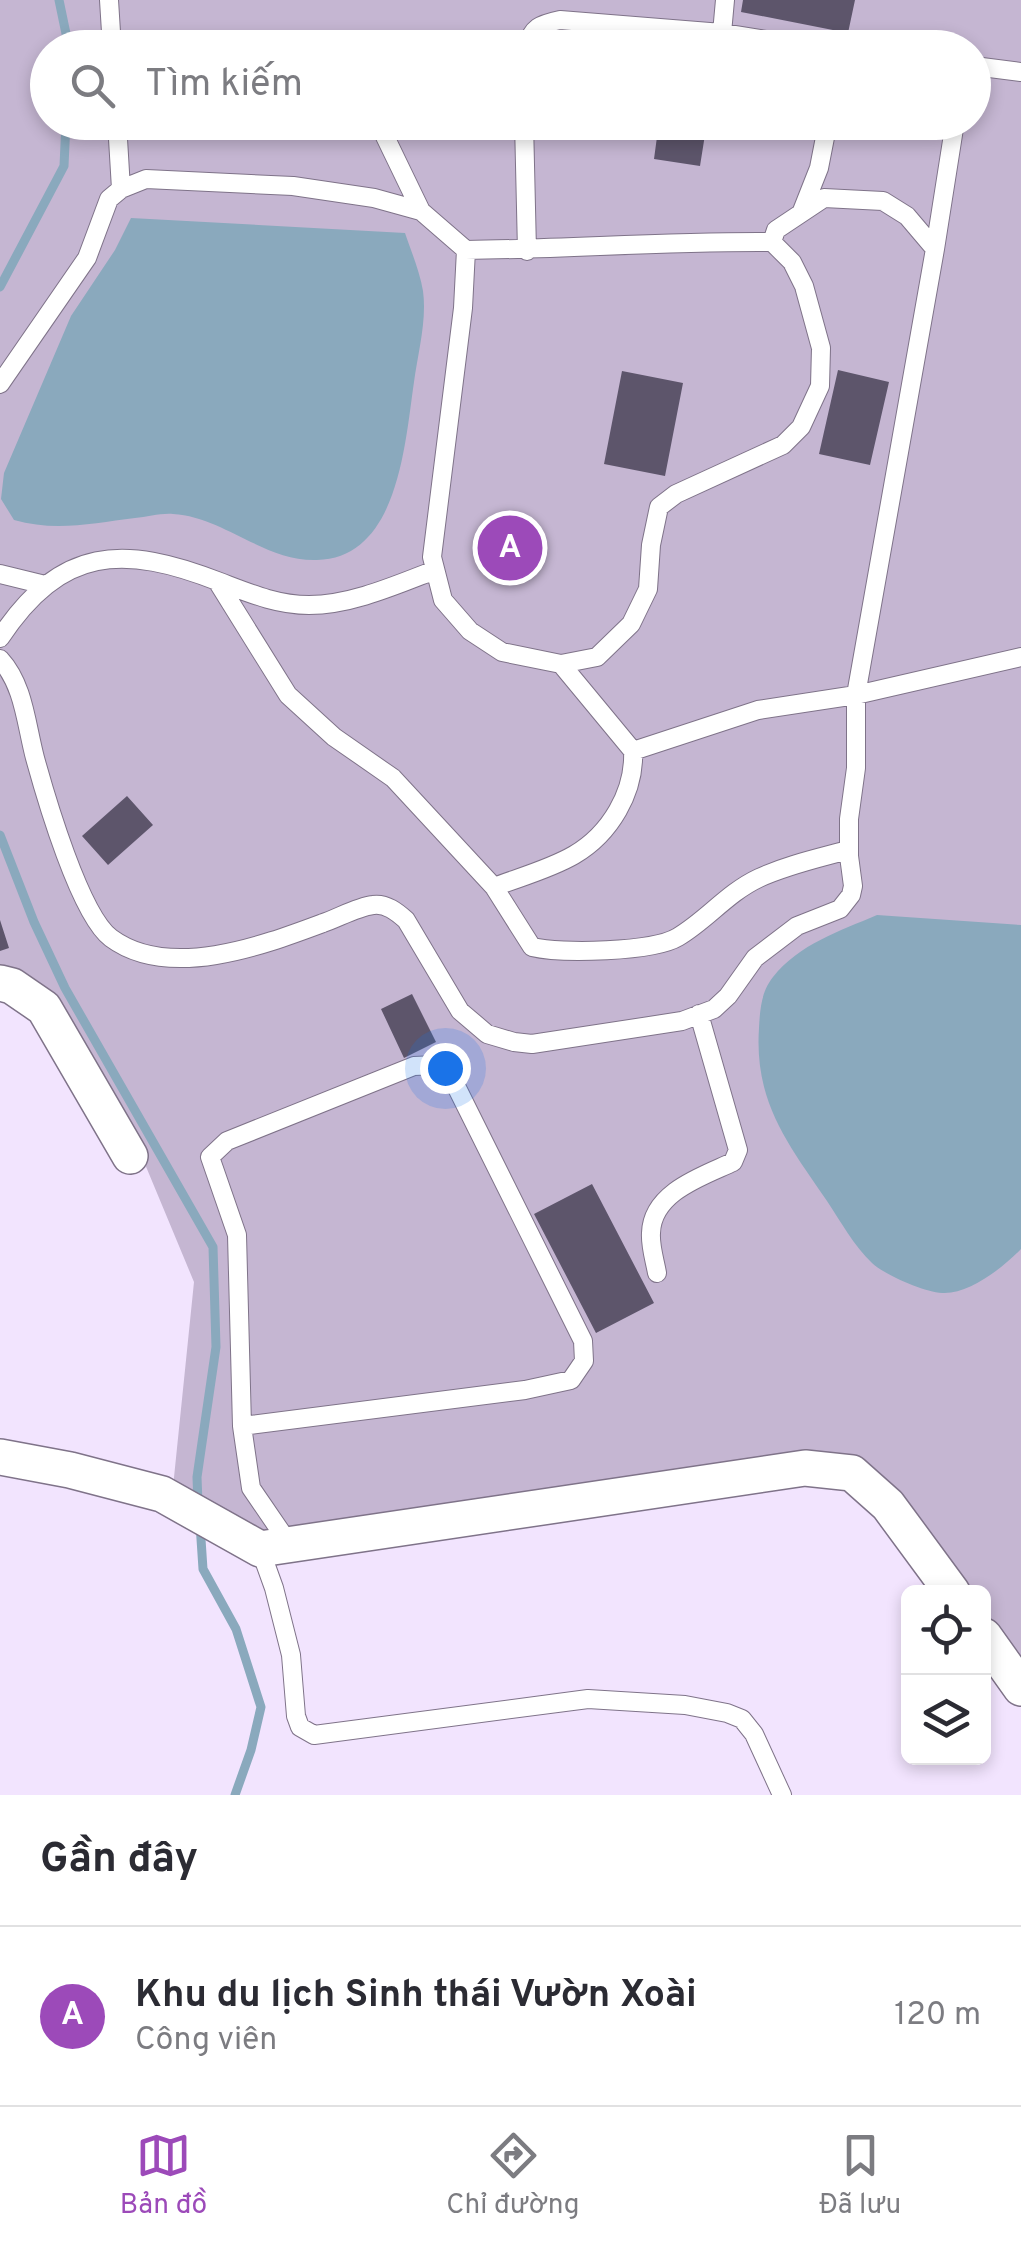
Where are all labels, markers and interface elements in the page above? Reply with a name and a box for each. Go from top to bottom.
search box [30,30,991,140]
icon: search [65,58,120,113]
text: Tìm kiếm [145,61,303,110]
pin: A [478,510,542,586]
your location [420,1043,471,1094]
map controls [901,1585,991,1765]
button: locate [901,1585,991,1675]
button: layers [901,1675,991,1765]
text: Gần đây [40,1834,198,1887]
text: Khu du lịch Sinh thái Vườn Xoài [135,1972,697,2021]
text: A [61,1996,84,2036]
text: 120 m [894,1996,981,2036]
text: Công viên [135,2021,277,2061]
tab: Bản đồ [120,2128,207,2224]
tab: Chỉ đường [446,2128,580,2224]
tab: Đã lưu [819,2128,901,2224]

